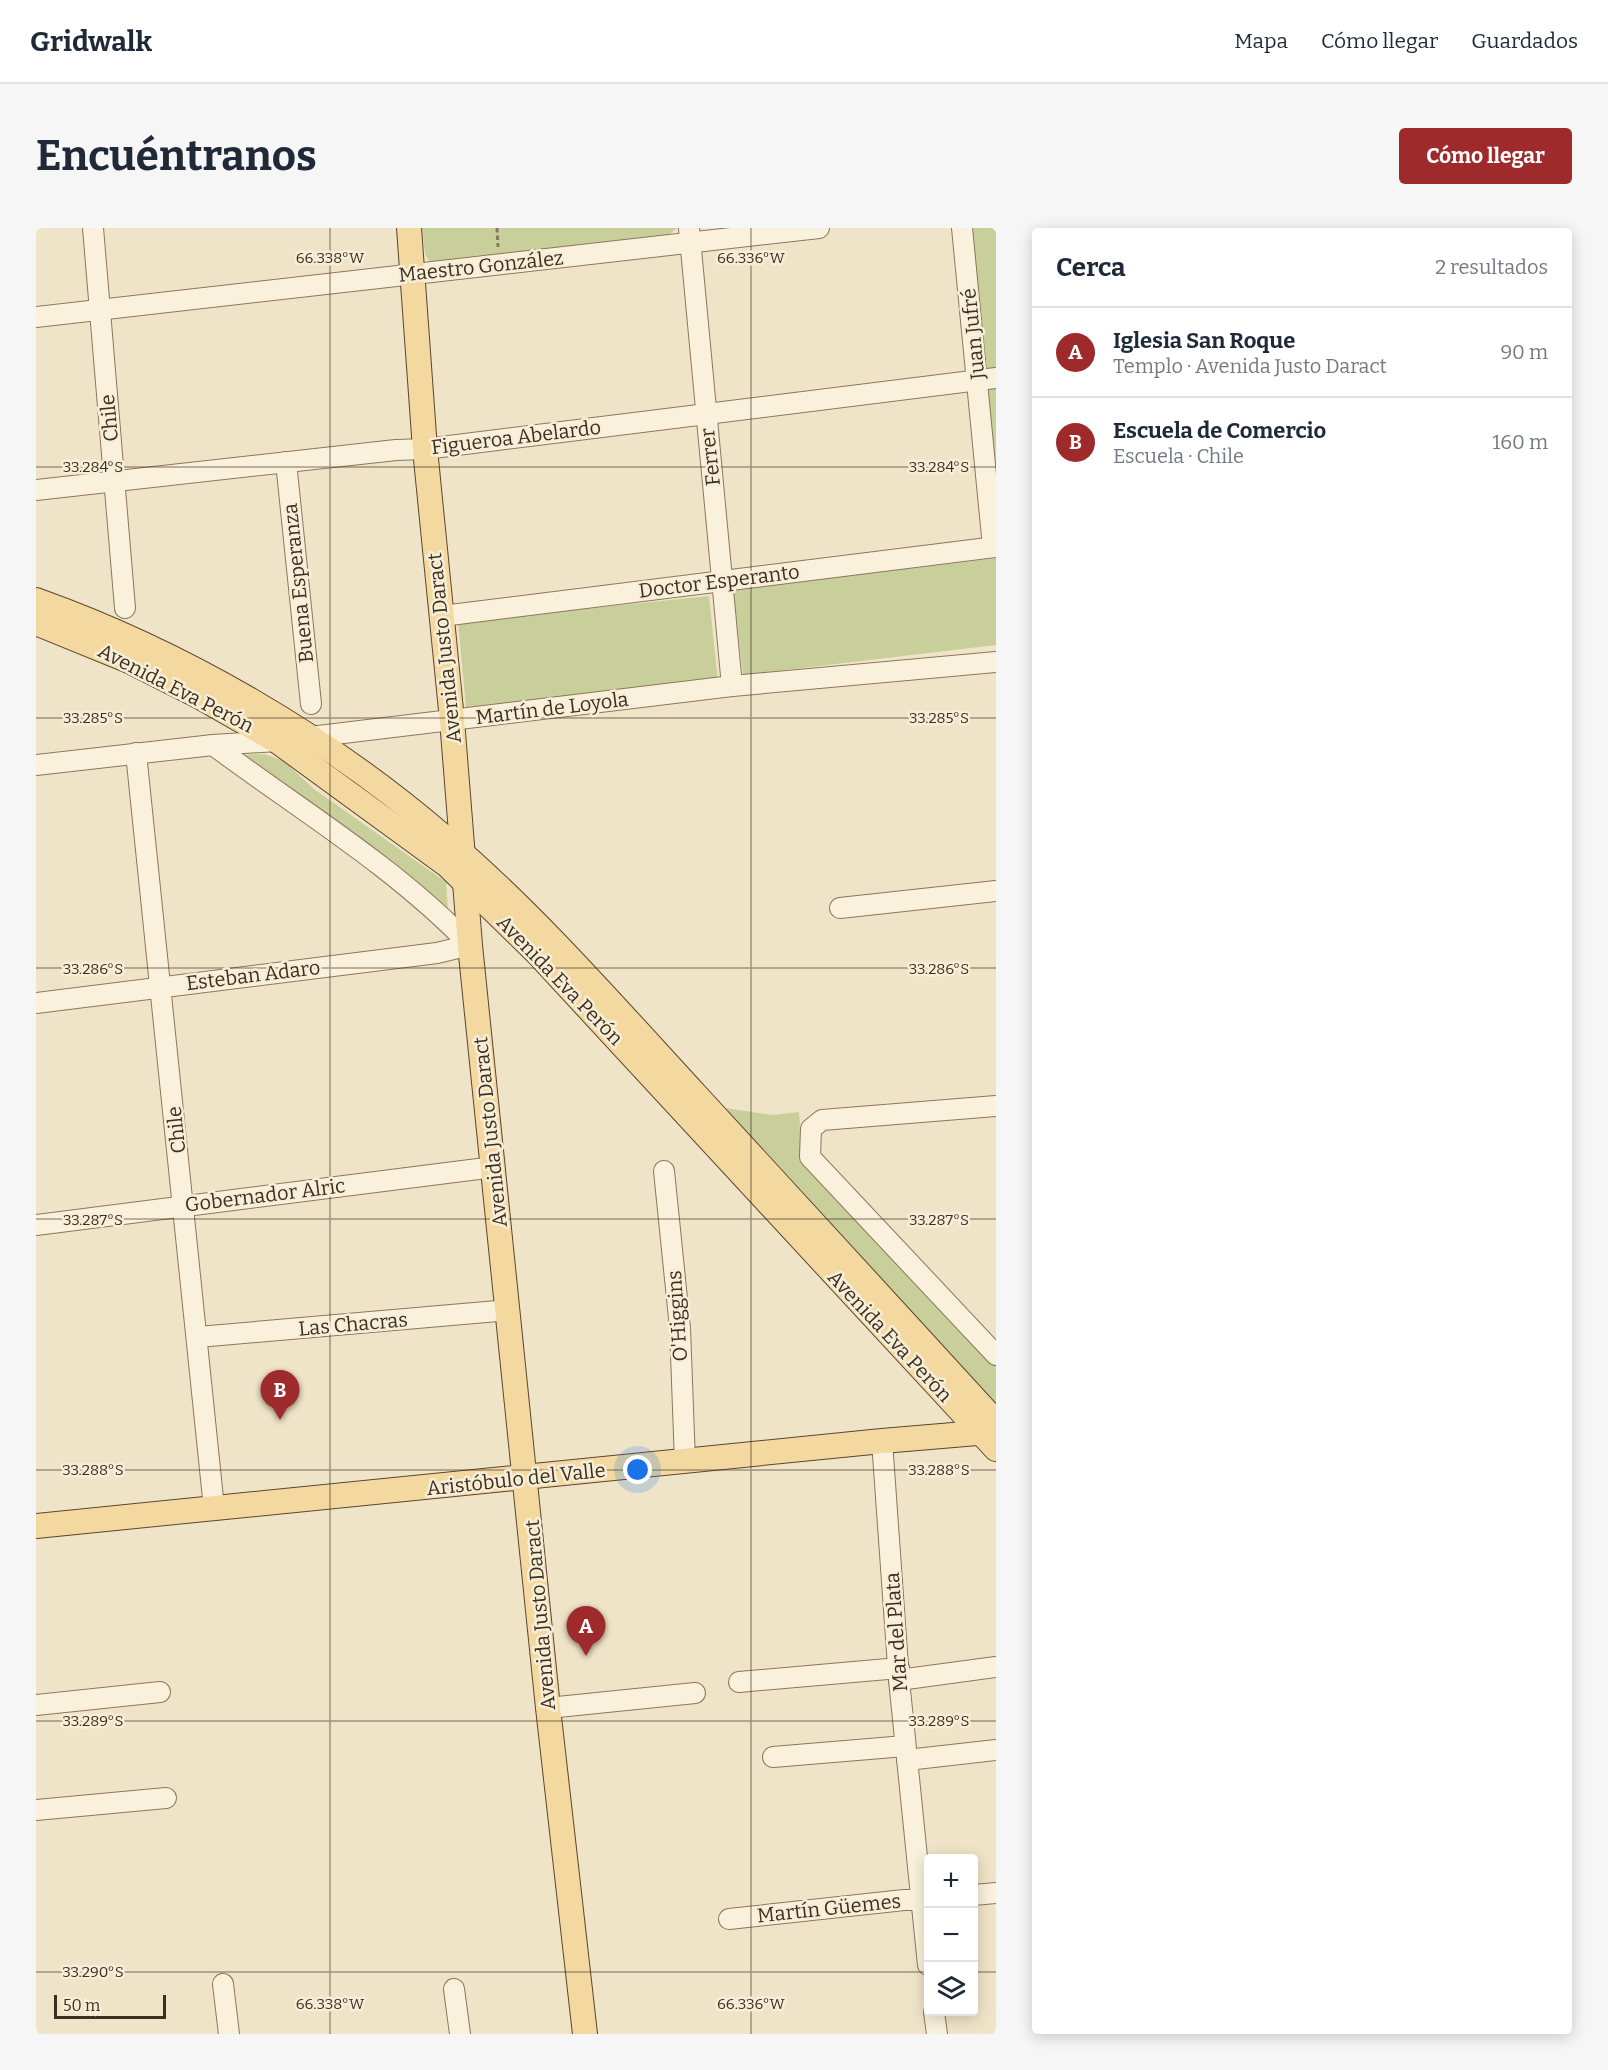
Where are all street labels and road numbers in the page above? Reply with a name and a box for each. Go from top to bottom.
street label: Maestro González [397,245,565,287]
street label: Juan Jufré [956,287,990,382]
street label: Chile [95,393,123,443]
street label: Figueroa Abelardo [430,415,602,459]
street label: Ferrer [695,427,725,487]
street label: Buena Esperanza [278,502,318,664]
street label: Avenida Justo Daract [422,552,466,744]
street label: Doctor Esperanto [637,559,801,603]
street label: Avenida Eva Perón [94,638,258,738]
street label: Martín de Loyola [474,687,630,729]
street label: Avenida Eva Perón [492,910,628,1050]
street label: Esteban Adaro [185,955,321,995]
street label: Avenida Justo Daract [468,1036,512,1228]
street label: Chile [162,1105,190,1155]
street label: Gobernador Alric [183,1173,347,1217]
street label: Avenida Eva Perón [823,1265,957,1407]
street label: O'Higgins [662,1270,692,1362]
street label: Las Chacras [297,1307,409,1341]
street label: Aristóbulo del Valle [425,1458,607,1500]
street label: Avenida Justo Daract [520,1519,560,1711]
street label: Mar del Plata [880,1571,912,1693]
street label: Martín Güemes [756,1889,902,1927]

